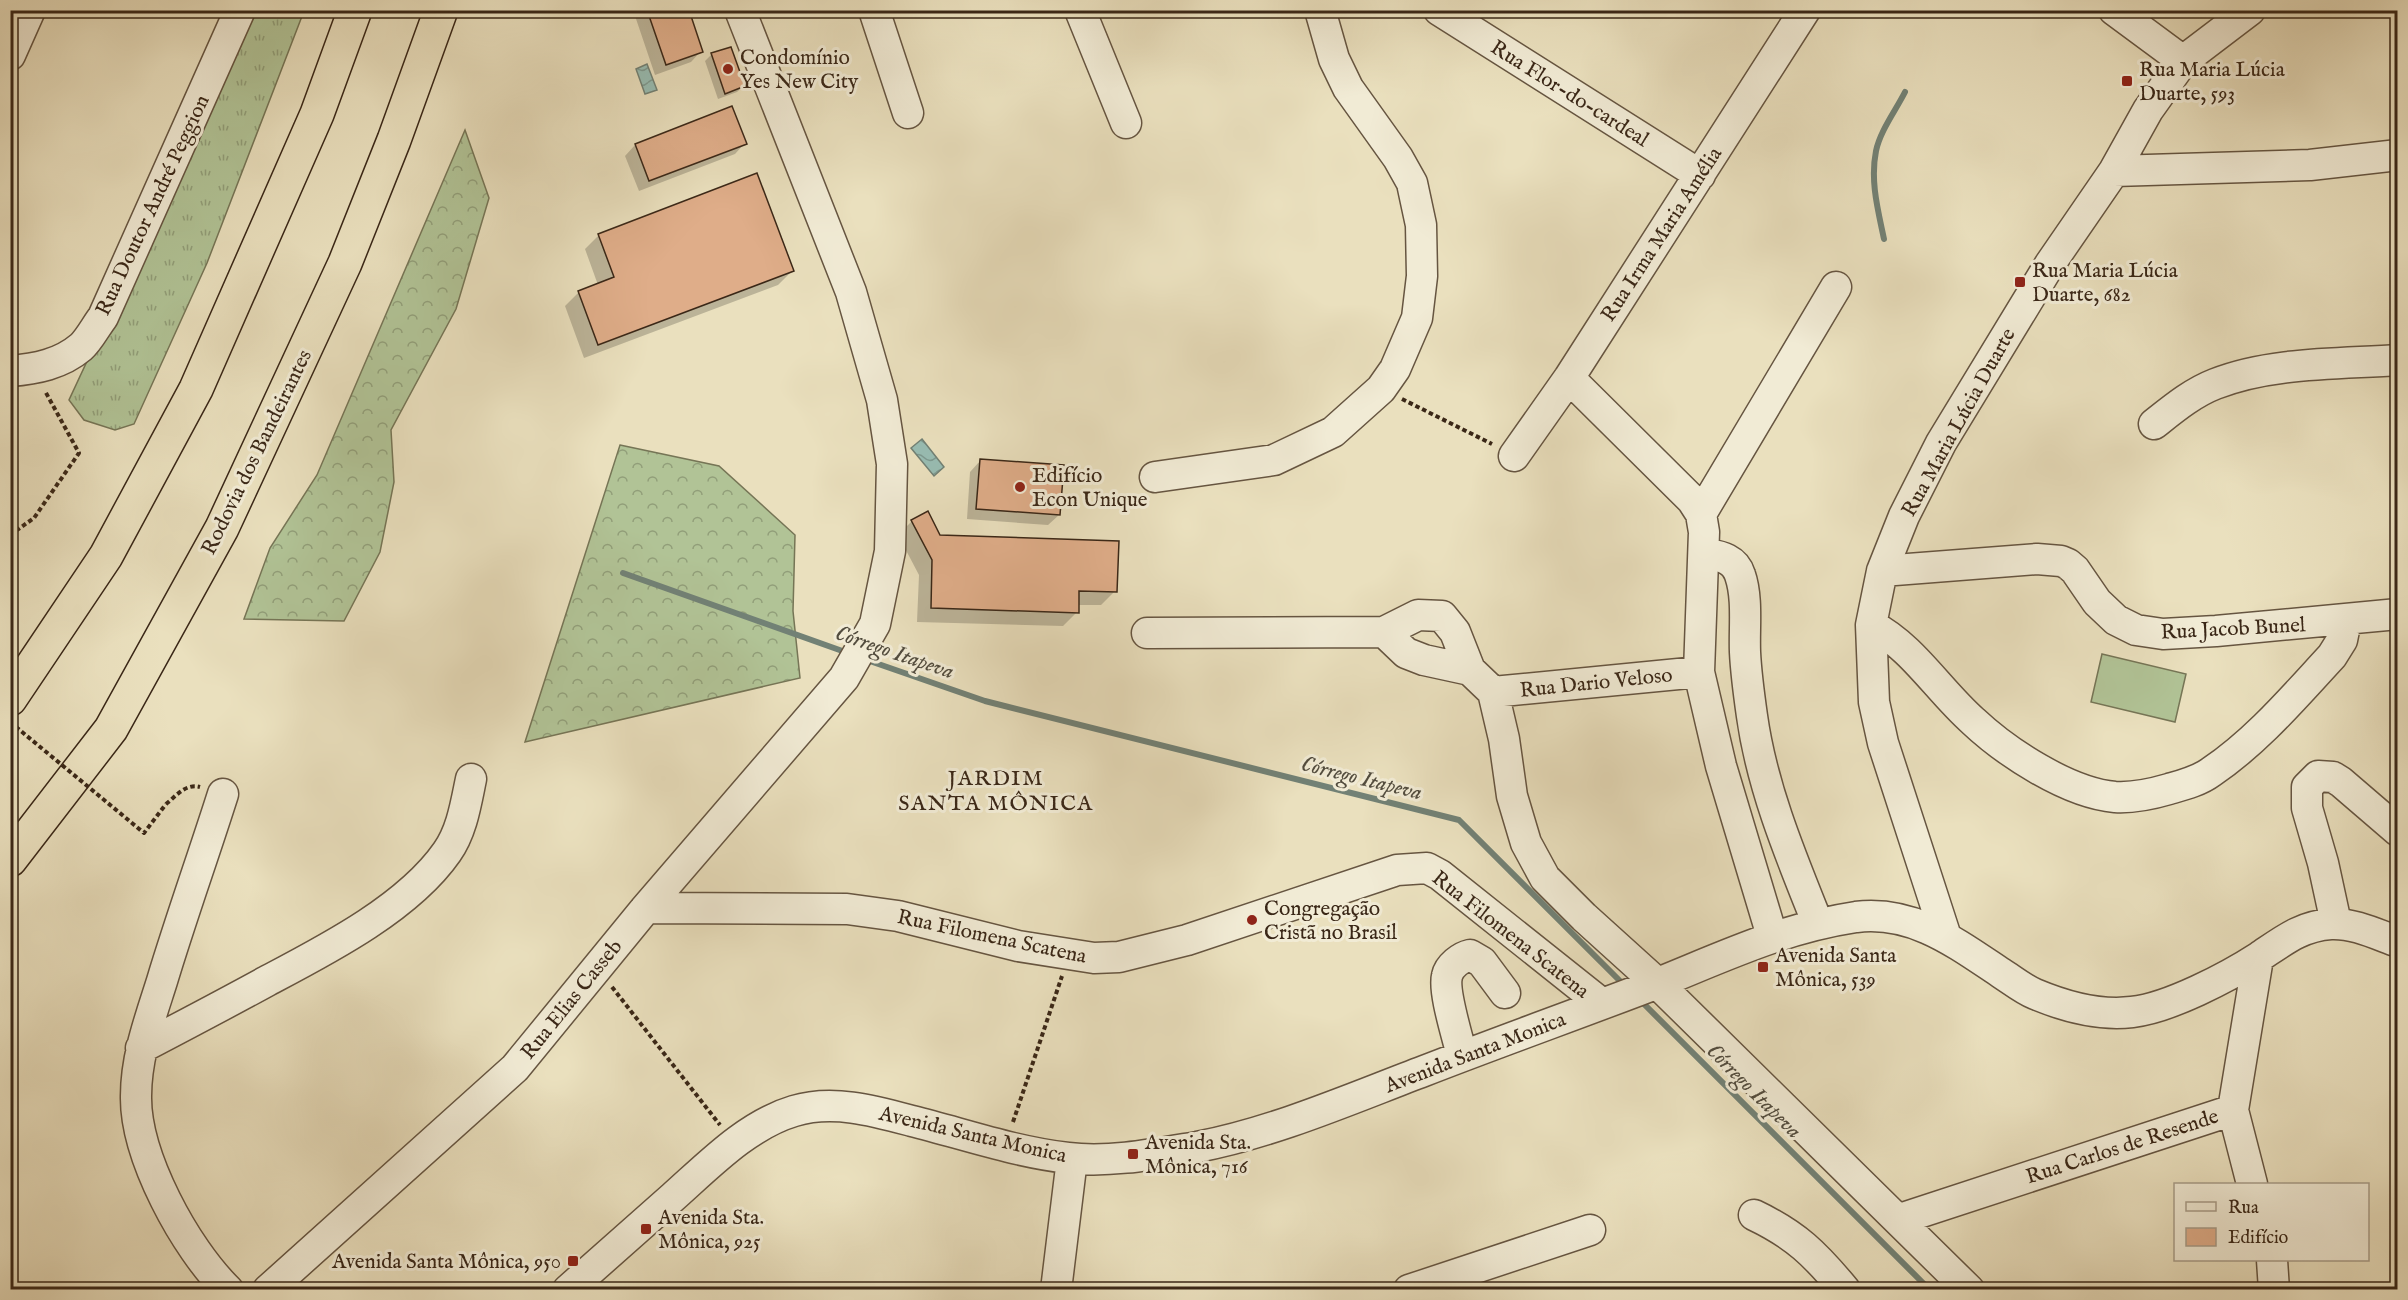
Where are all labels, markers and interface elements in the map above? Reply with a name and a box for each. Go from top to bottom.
street label: Rua Flor-do-cardeal [1485,35,1654,154]
place label: Condomínio Yes New City [740,45,859,96]
place label: Rua Maria Lúcia Duarte, 593 [2139,57,2286,108]
marker: Condomínio Yes New City [721,62,735,76]
marker: Rua Maria Lúcia Duarte, 593 [2120,74,2134,88]
street label: Rua Doutor André Peggion [90,91,216,320]
street label: Rua Irma Maria Amélia [1596,141,1729,327]
place label: Rua Maria Lúcia Duarte, 682 [2032,258,2179,309]
marker: Rua Maria Lúcia Duarte, 682 [2013,275,2027,289]
street label: Rua Maria Lúcia Duarte [1896,323,2023,522]
street label: Rodovia dos Bandeirantes [196,345,319,560]
place label: Edifício Econ Unique [1032,463,1148,514]
marker: Edifício Econ Unique [1013,480,1027,494]
street label: Rua Jacob Bunel [2160,612,2306,647]
water label: Córrego Itapeva [831,620,958,686]
street label: Rua Dario Veloso [1518,662,1674,705]
water label: Córrego Itapeva [1298,750,1425,808]
district label: JARDIM SANTA MÔNICA [898,765,1094,818]
street label: Rua Filomena Scatena [1426,865,1595,1006]
place label: Congregação Cristã no Brasil [1264,896,1397,947]
street label: Rua Filomena Scatena [895,904,1090,971]
marker: Congregação Cristã no Brasil [1245,913,1259,927]
street label: Rua Elias Casseb [515,934,629,1066]
place label: Avenida Santa Mônica, 539 [1774,943,1897,994]
marker: Avenida Santa Mônica, 539 [1756,960,1770,974]
street label: Avenida Santa Monica [1380,1006,1571,1101]
water label: Córrego Itapeva [1700,1038,1807,1145]
street label: Avenida Santa Monica [875,1101,1070,1170]
street label: Rua Carlos de Resende [2023,1103,2223,1191]
place label: Avenida Sta. Mônica, 716 [1144,1130,1251,1181]
marker: Avenida Sta. Mônica, 716 [1126,1147,1140,1161]
legend [2174,1183,2369,1261]
text: Rua [2228,1197,2259,1220]
place label: Avenida Sta. Mônica, 925 [657,1205,764,1256]
marker: Avenida Sta. Mônica, 925 [639,1222,653,1236]
text: Edifício [2228,1227,2289,1250]
place label: Avenida Santa Mônica, 950 [331,1249,561,1276]
marker: Avenida Santa Mônica, 950 [566,1254,580,1268]

